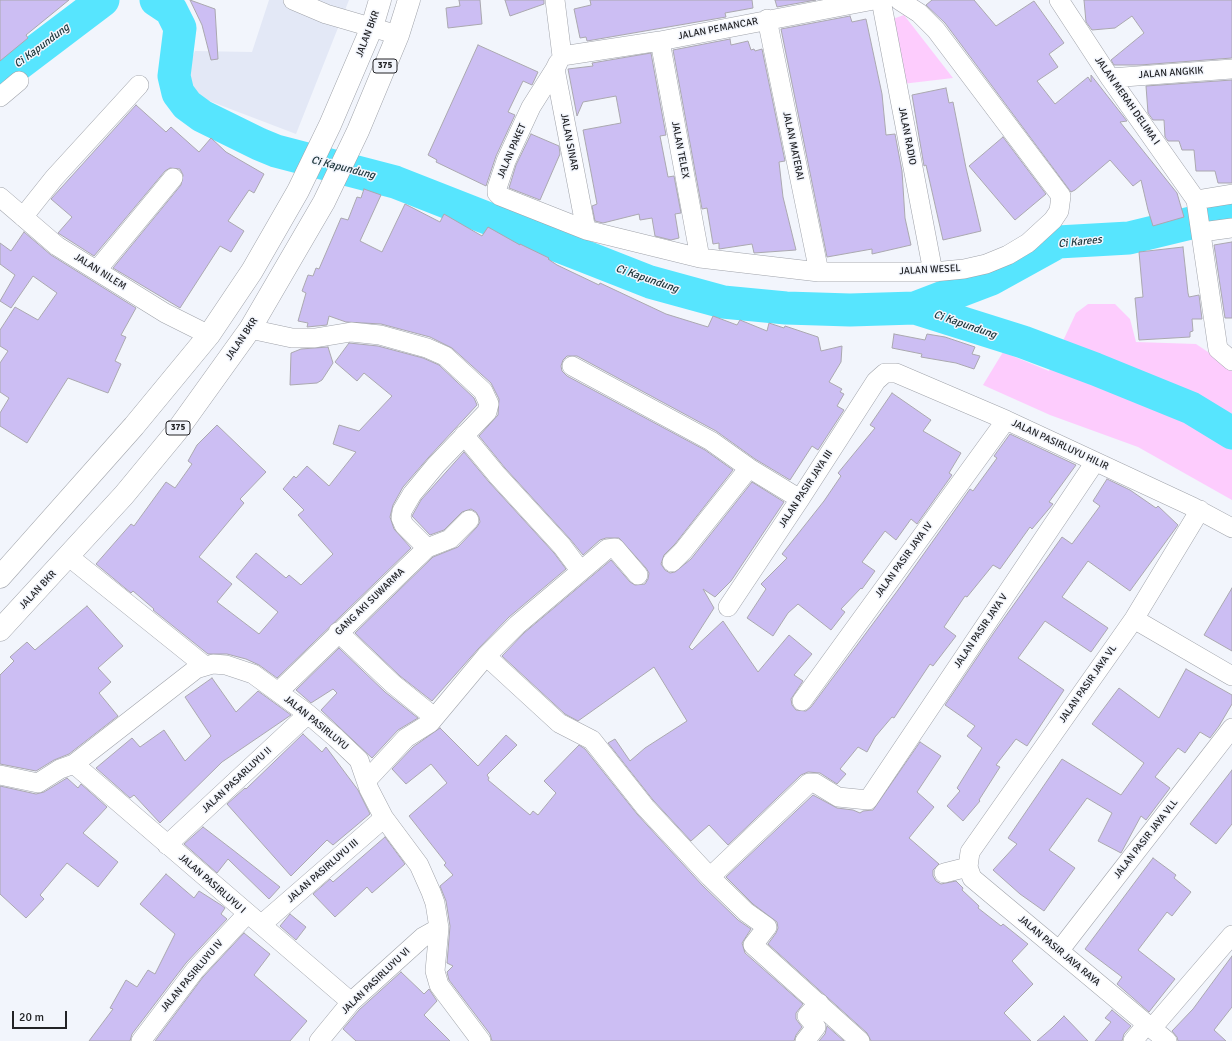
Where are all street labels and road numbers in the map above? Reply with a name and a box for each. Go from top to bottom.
street label: JALAN BKR [354,9,382,59]
street label: JALAN PEMANCAR [677,15,759,43]
street label: JALAN MERAH DELIMA I [1092,55,1162,147]
road number: 375 [373,59,397,73]
street label: JALAN ANGKIK [1138,65,1204,81]
street label: JALAN RADIO [896,106,918,166]
street label: JALAN MATERAI [780,111,806,181]
street label: JALAN SINAR [558,112,580,172]
street label: JALAN TELEX [669,120,691,180]
street label: JALAN PAKET [495,122,529,180]
street label: JALAN NILEM [72,251,128,293]
street label: JALAN WESEL [899,262,961,278]
street label: JALAN BKR [223,315,261,363]
street label: JALAN PASIRLUYU HILIR [1010,417,1110,473]
road number: 375 [166,421,190,435]
street label: JALAN PASIR JAYA III [776,448,836,530]
street label: JALAN PASIR JAYA IV [873,520,935,600]
street label: GANG AKI SUWARMA [333,566,407,638]
street label: JALAN BKR [17,568,59,612]
street label: JALAN PASIR JAYA V [952,592,1010,670]
street label: JALAN PASIR JAYA VL [1057,643,1119,725]
street label: JALAN PASIRLUYU [281,693,351,753]
street label: JALAN PASARLUYU II [200,745,274,815]
street label: JALAN PASIR JAYA VLL [1111,797,1181,881]
street label: JALAN PASIRLUYU III [285,837,361,905]
street label: JALAN PASIRLUYU I [176,852,248,916]
street label: JALAN PASIR JAYA RAYA [1016,913,1102,989]
street label: JALAN PASIRLUYU IV [158,937,226,1015]
street label: JALAN PASIRLUYU VI [339,945,413,1017]

